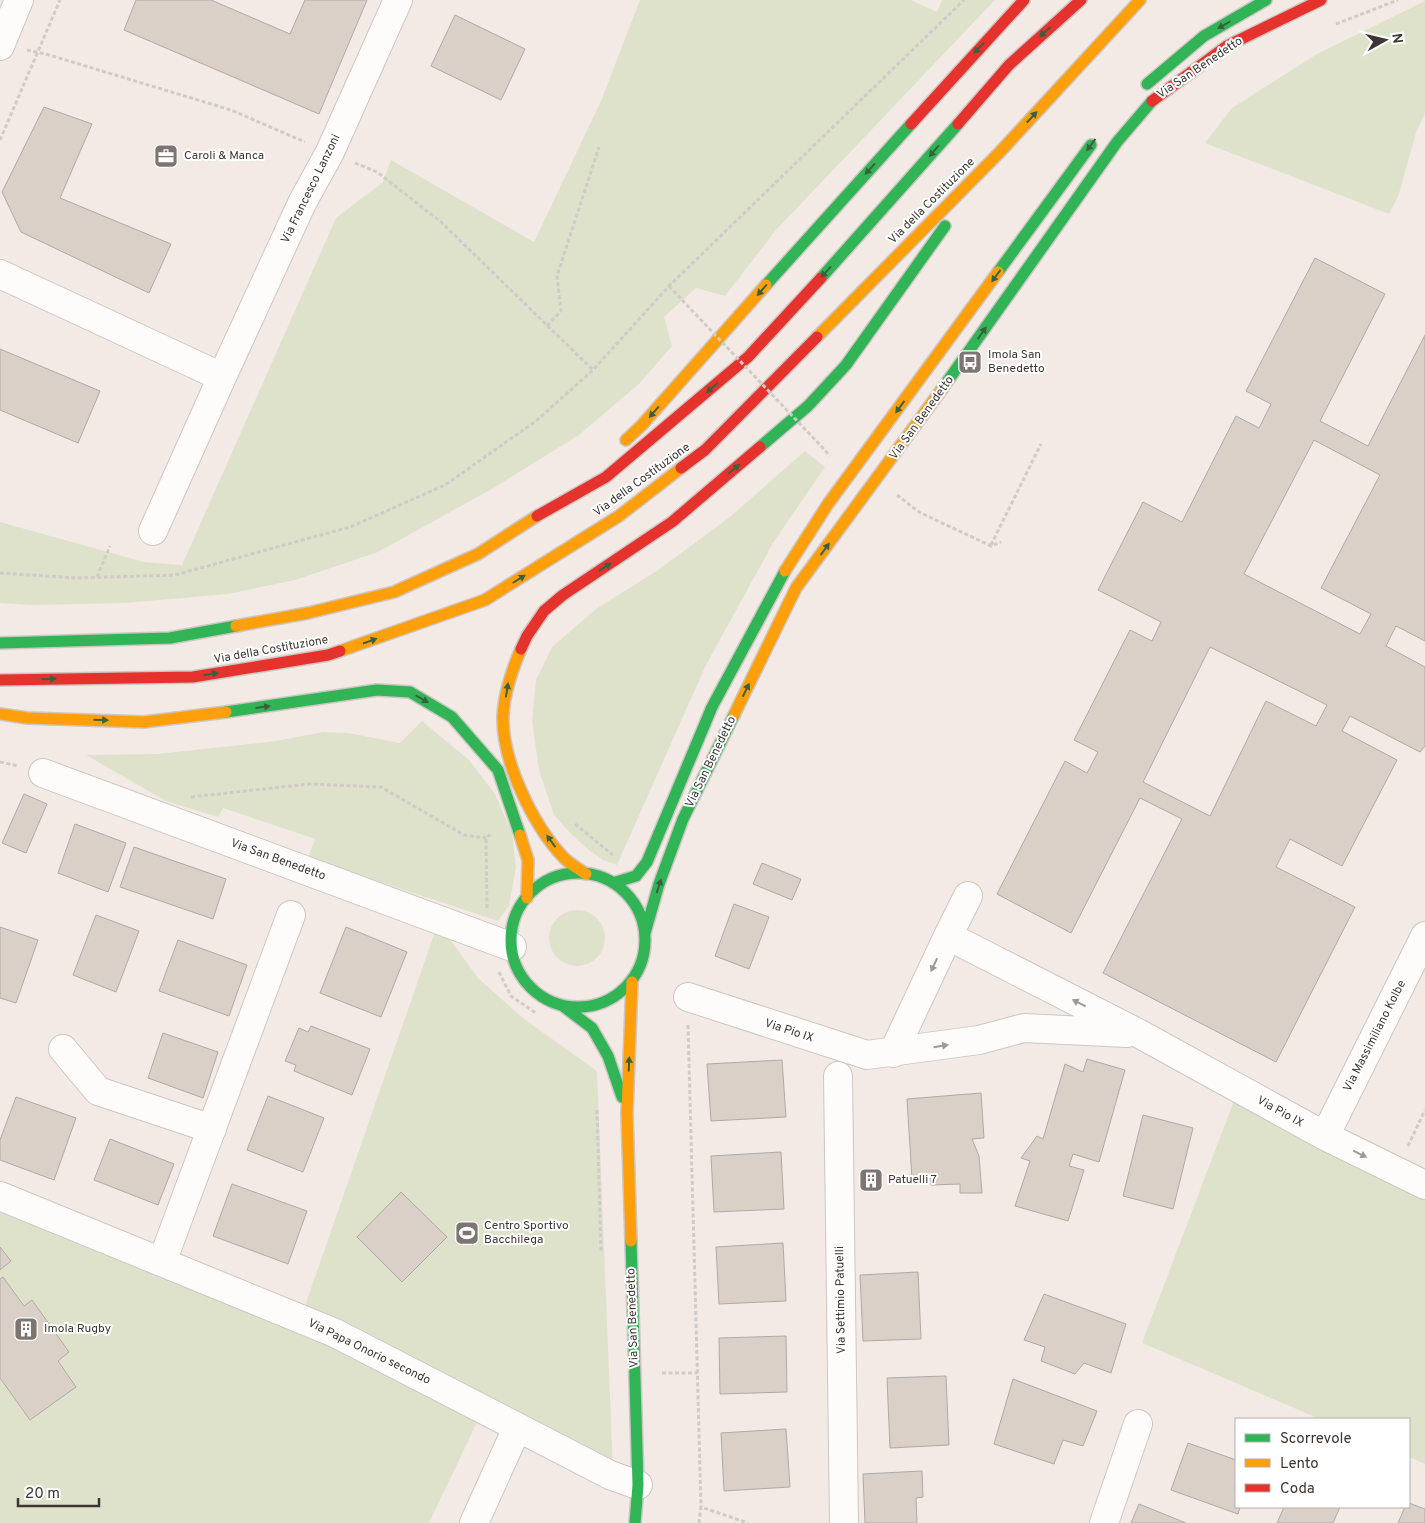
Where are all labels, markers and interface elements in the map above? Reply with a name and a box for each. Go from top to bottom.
north arrow [1360,15,1410,65]
one-way arrow [1217,20,1231,29]
one-way arrow [1039,27,1052,38]
text: N [1387,32,1406,45]
street label: Via San Benedetto [1154,33,1246,103]
one-way arrow [973,42,985,54]
one-way arrow [1026,111,1038,123]
street label: Via Francesco Lanzoni [278,132,344,246]
one-way arrow [1086,138,1096,151]
office icon: Caroli & Manca [153,143,179,169]
one-way arrow [928,144,940,156]
place label: Caroli & Manca [184,148,264,164]
street label: Via della Costituzione [885,154,979,248]
one-way arrow [864,163,876,175]
one-way arrow [820,266,832,278]
one-way arrow [990,269,1001,282]
one-way arrow [757,284,768,296]
one-way arrow [977,326,987,339]
place label: Imola San Benedetto [988,347,1045,377]
bus stop icon: Imola San Benedetto [957,349,983,375]
street label: Via San Benedetto [886,373,958,463]
one-way arrow [707,382,719,394]
one-way arrow [895,400,905,414]
one-way arrow [648,405,660,417]
street label: Via della Costituzione [590,439,694,521]
one-way arrow [727,464,740,475]
one-way arrow [820,542,830,556]
one-way arrow [598,562,611,572]
one-way arrow [512,574,526,583]
street label: Via della Costituzione [212,632,330,668]
one-way arrow [362,637,377,644]
one-way arrow [203,669,219,677]
one-way arrow [41,675,57,683]
one-way arrow [504,681,512,697]
one-way arrow [742,683,750,697]
one-way arrow [414,695,429,703]
one-way arrow [255,703,271,711]
street label: Via San Benedetto [682,713,740,810]
one-way arrow [93,717,109,725]
one-way arrow [546,834,556,848]
street label: Via San Benedetto [228,835,328,885]
one-way arrow [655,879,663,894]
one-way arrow [930,958,938,972]
street label: Via Massimiliano Kolbe [1340,978,1410,1094]
one-way arrow [1072,999,1087,1007]
street label: Via Pio IX [762,1016,816,1046]
one-way arrow [933,1041,949,1049]
one-way arrow [625,1056,633,1072]
street label: Via Pio IX [1254,1093,1306,1131]
one-way arrow [1353,1150,1367,1158]
building icon: Patuelli 7 [858,1167,884,1193]
place label: Patuelli 7 [888,1172,937,1188]
place label: Centro Sportivo Bacchilega [484,1218,569,1248]
sports icon: Centro Sportivo Bacchilega [454,1220,480,1246]
street label: Via Settimio Patuelli [832,1246,850,1354]
street label: Via San Benedetto [623,1267,643,1368]
street label: Via Papa Onorio secondo [305,1315,433,1389]
building icon: Imola Rugby [13,1316,39,1342]
place label: Imola Rugby [44,1321,111,1337]
legend [1235,1418,1410,1508]
text: Scorrevole [1280,1430,1352,1449]
text: Lento [1280,1455,1319,1474]
scale bar [18,1476,99,1508]
text: Coda [1280,1480,1315,1499]
text: 20 m [25,1485,60,1504]

